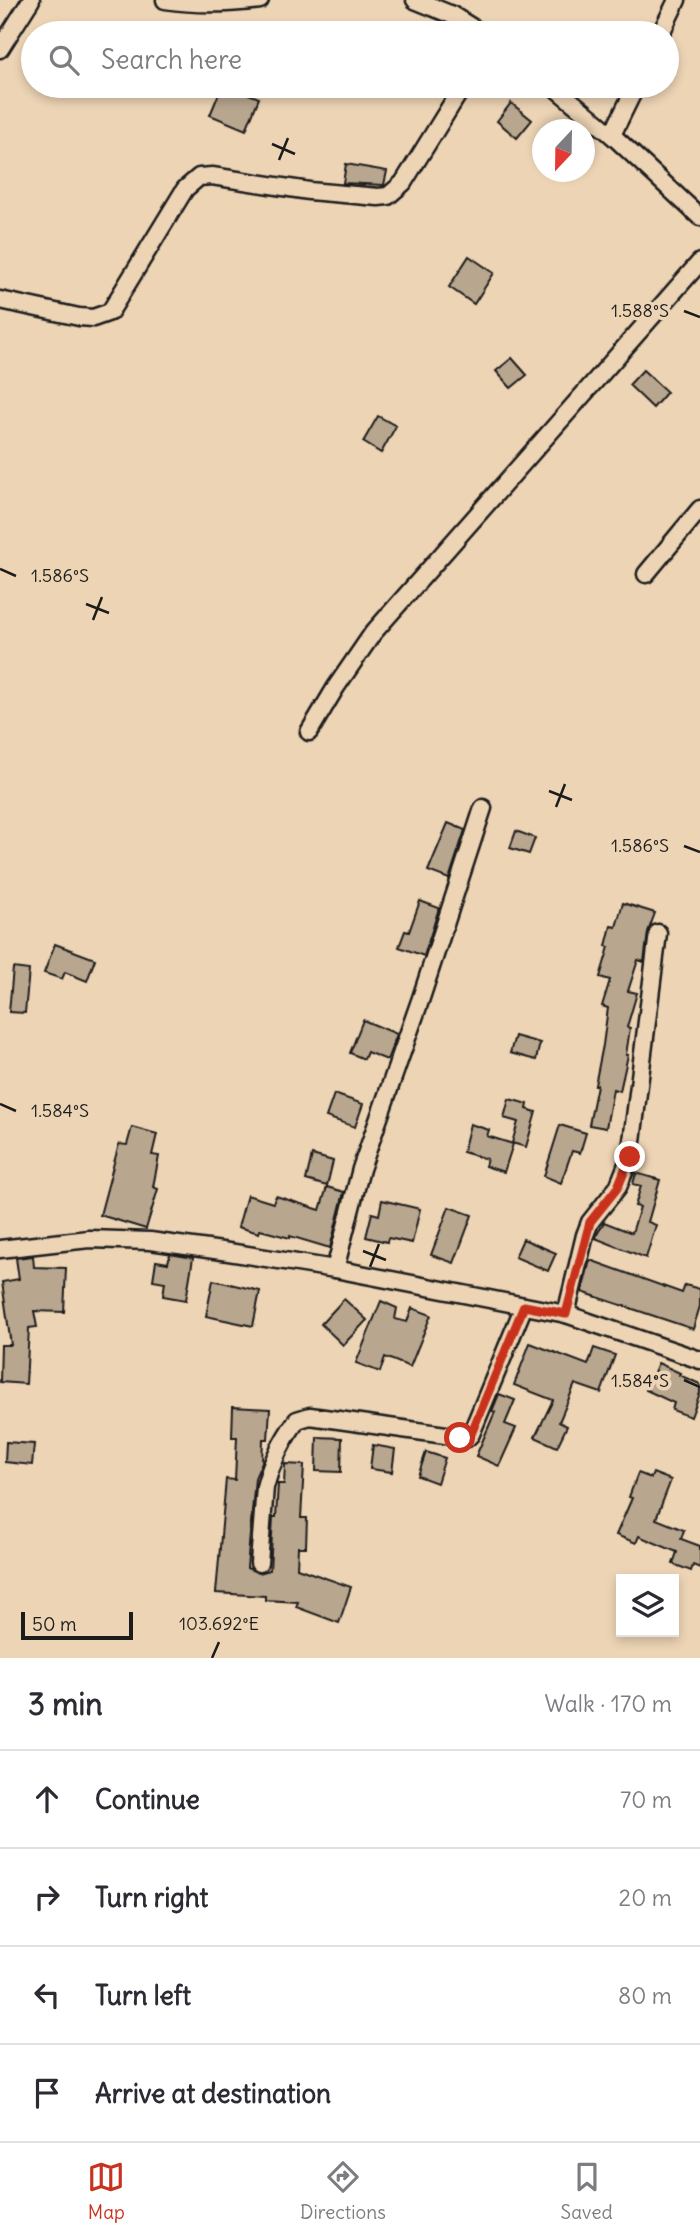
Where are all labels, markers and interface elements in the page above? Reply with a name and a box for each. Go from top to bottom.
search box [21,21,679,98]
icon: search [45,41,83,79]
text: Search here [101,43,242,76]
north arrow [532,119,595,182]
text: 1.588°S [611,299,669,322]
text: 1.586°S [31,564,89,587]
text: 1.586°S [611,834,669,857]
text: 1.584°S [31,1099,89,1122]
route end [614,1141,645,1172]
text: 1.584°S [611,1369,669,1392]
route start [444,1422,475,1453]
map controls [616,1574,679,1637]
button: layers [616,1574,679,1637]
scale bar [21,1609,133,1641]
text: 50 m [32,1612,77,1636]
text: 103.692°E [179,1612,259,1635]
text: 3 min [28,1685,103,1723]
text: Walk · 170 m [545,1689,672,1718]
icon: ahead [28,1780,66,1818]
text: Continue [95,1783,200,1816]
text: 70 m [620,1785,672,1814]
icon: right [28,1878,66,1916]
text: Turn right [95,1881,208,1914]
text: 20 m [619,1883,672,1912]
icon: left [28,1976,66,2014]
text: Turn left [95,1979,191,2012]
text: 80 m [618,1981,672,2010]
icon: arrive [28,2074,66,2112]
text: Arrive at destination [95,2077,331,2110]
tab: Map [87,2158,125,2224]
tab: Directions [300,2158,386,2224]
tab: Saved [561,2158,613,2224]

